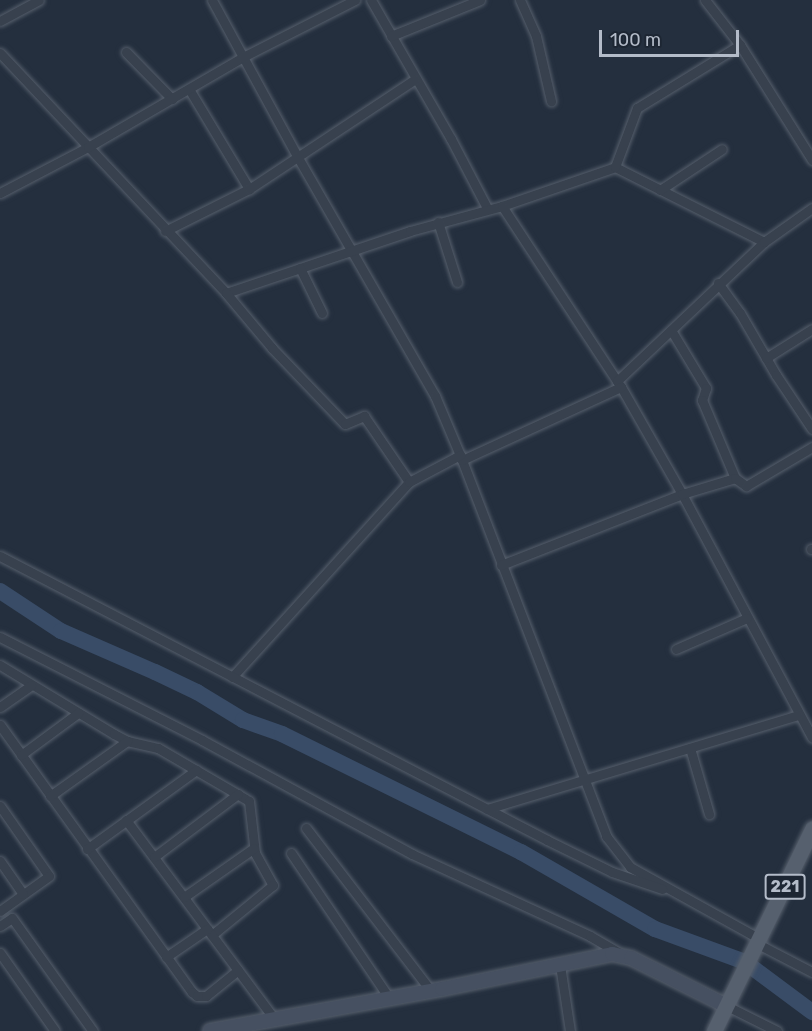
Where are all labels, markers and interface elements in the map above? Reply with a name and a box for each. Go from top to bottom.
scale bar [602,18,742,56]
text: 100 m [610,29,661,51]
road number: 221 [764,874,806,900]

